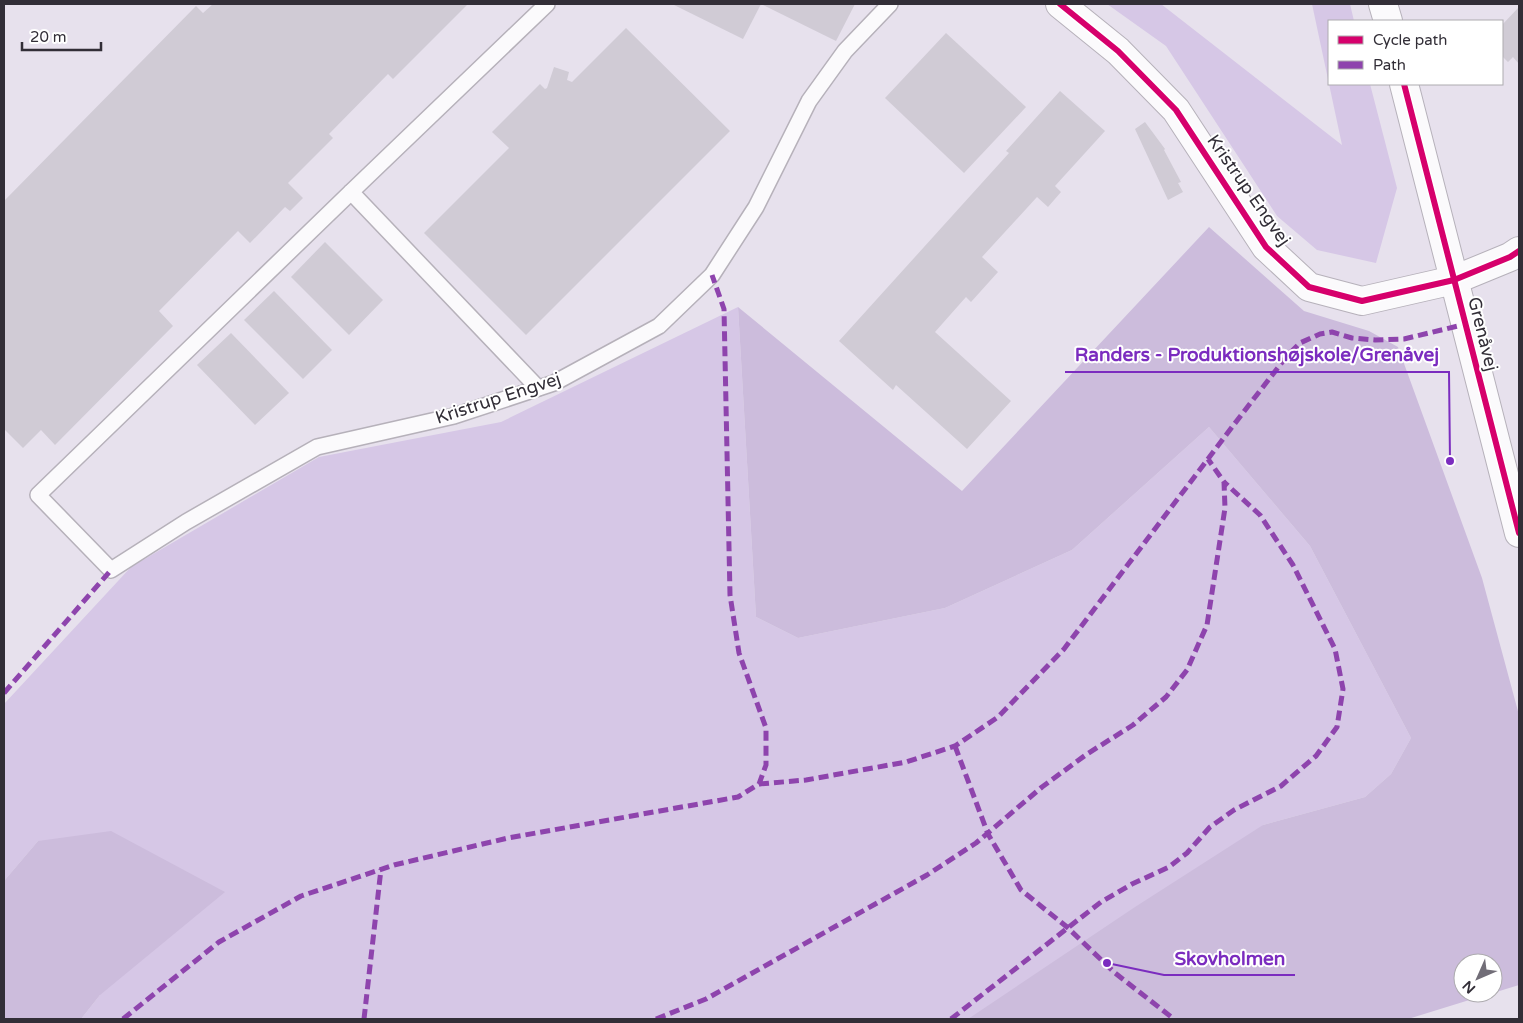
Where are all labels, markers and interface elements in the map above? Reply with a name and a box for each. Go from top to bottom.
scale bar [22,20,101,52]
legend [1328,20,1503,85]
text: 20 m [30,28,67,46]
text: Cycle path [1373,31,1447,49]
text: Path [1373,56,1406,74]
street label: Kristrup Engvej [1203,130,1295,250]
street label: Grenåvej [1463,295,1503,373]
callout: Randers - Produktionshøjskole/Grenåvej [1065,338,1449,372]
text: Randers - Produktionshøjskole/Grenåvej [1075,344,1439,367]
street label: Kristrup Engvej [432,367,564,429]
callout: Skovholmen [1164,941,1295,975]
text: Skovholmen [1175,948,1285,970]
north arrow [1453,953,1503,1003]
text: N [1459,977,1479,997]

